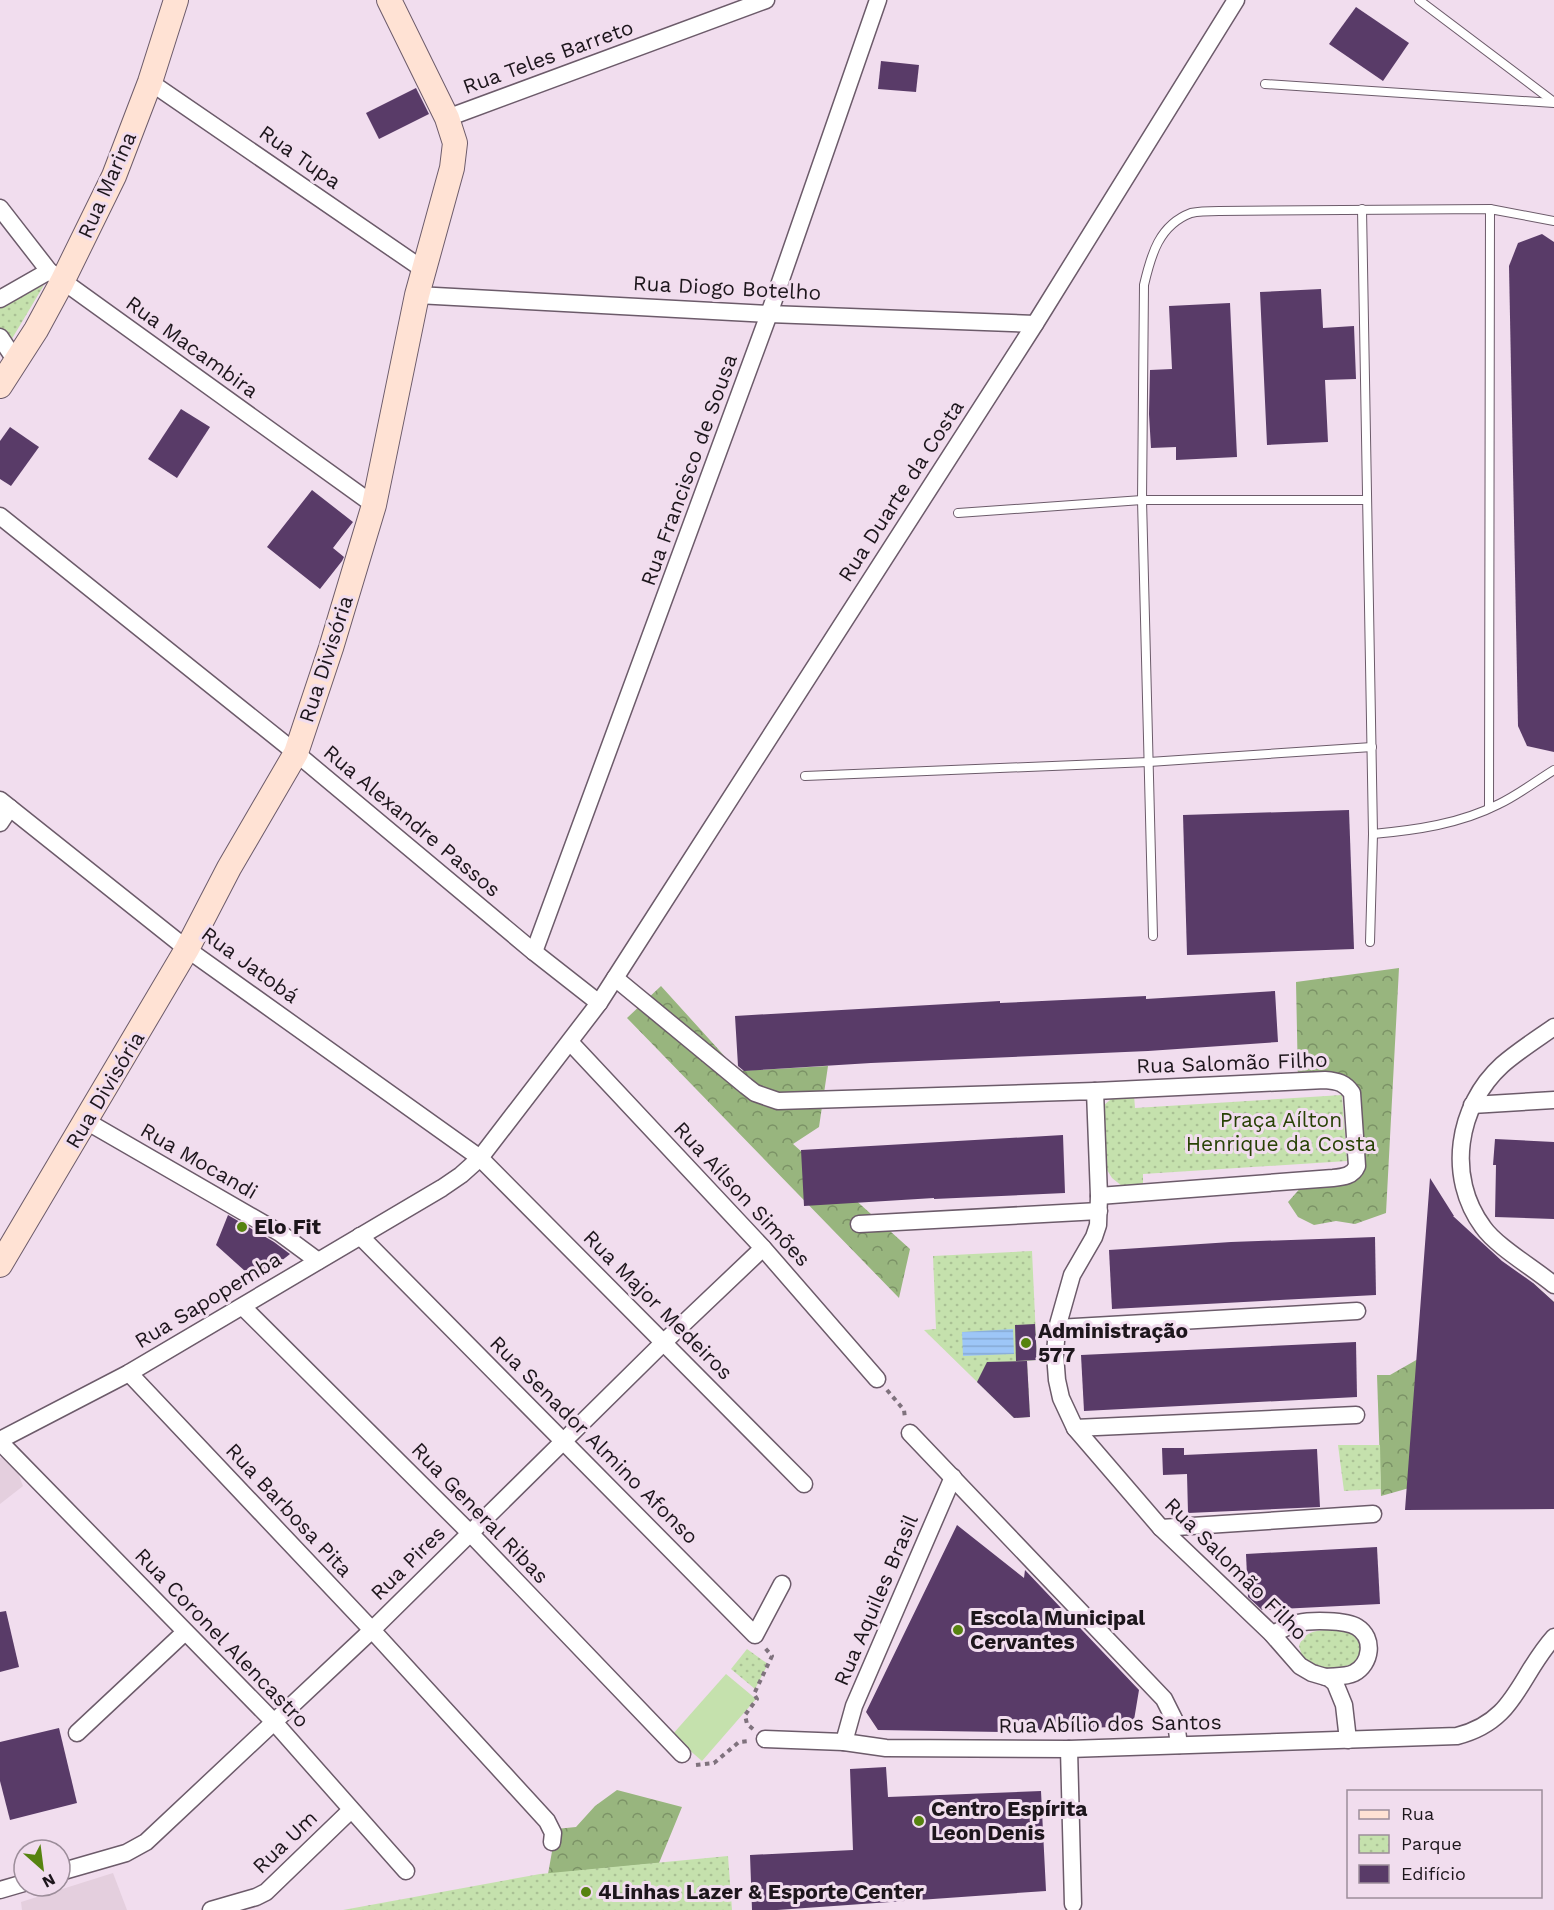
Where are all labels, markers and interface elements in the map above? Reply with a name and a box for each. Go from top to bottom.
street label: Rua Teles Barreto [459,14,636,99]
street label: Rua Tupa [255,119,346,194]
street label: Rua Marina [72,128,141,242]
street label: Rua Diogo Botelho [632,270,822,305]
street label: Rua Macambira [121,290,263,403]
street label: Rua Francisco de Sousa [635,350,742,589]
street label: Rua Duarte da Costa [832,395,969,586]
street label: Rua Divisória [293,592,358,726]
street label: Rua Alexandre Passos [319,739,506,902]
street label: Rua Jatobá [197,921,304,1008]
street label: Rua Divisória [60,1027,149,1153]
street label: Rua Salomão Filho [1136,1047,1328,1078]
park label: Praça Aílton Henrique da Costa [1186,1107,1376,1156]
street label: Rua Aílson Simões [669,1116,816,1271]
street label: Rua Mocandi [136,1117,262,1204]
place label: Elo Fit [254,1214,321,1239]
marker: Elo Fit [235,1220,249,1234]
street label: Rua Major Medeiros [578,1225,738,1385]
street label: Rua Sapopemba [130,1246,286,1353]
place label: Administração 577 [1038,1318,1188,1367]
street label: Rua Senador Almino Afonso [485,1330,704,1549]
marker: Administração 577 [1019,1336,1033,1350]
street label: Rua General Ribas [407,1437,554,1588]
street label: Rua Barbosa Pita [221,1438,358,1582]
street label: Rua Salomão Filho [1160,1492,1313,1645]
street label: Rua Aquiles Brasil [828,1510,923,1689]
street label: Rua Pires [365,1520,450,1605]
street label: Rua Coronel Alencastro [130,1543,315,1733]
place label: Escola Municipal Cervantes [970,1605,1145,1654]
marker: Escola Municipal Cervantes [951,1623,965,1637]
street label: Rua Abílio dos Santos [998,1709,1222,1738]
legend [1347,1790,1542,1898]
place label: Centro Espírita Leon Denis [931,1796,1088,1845]
text: Rua [1401,1803,1434,1824]
street label: Rua Um [247,1805,322,1878]
marker: Centro Espírita Leon Denis [912,1814,926,1828]
text: Parque [1401,1833,1462,1854]
north arrow [12,1838,72,1898]
text: Edifício [1401,1863,1466,1884]
text: N [39,1870,59,1892]
place label: 4Linhas Lazer & Esporte Center [598,1879,924,1904]
marker: 4Linhas Lazer & Esporte Center [579,1885,593,1899]

